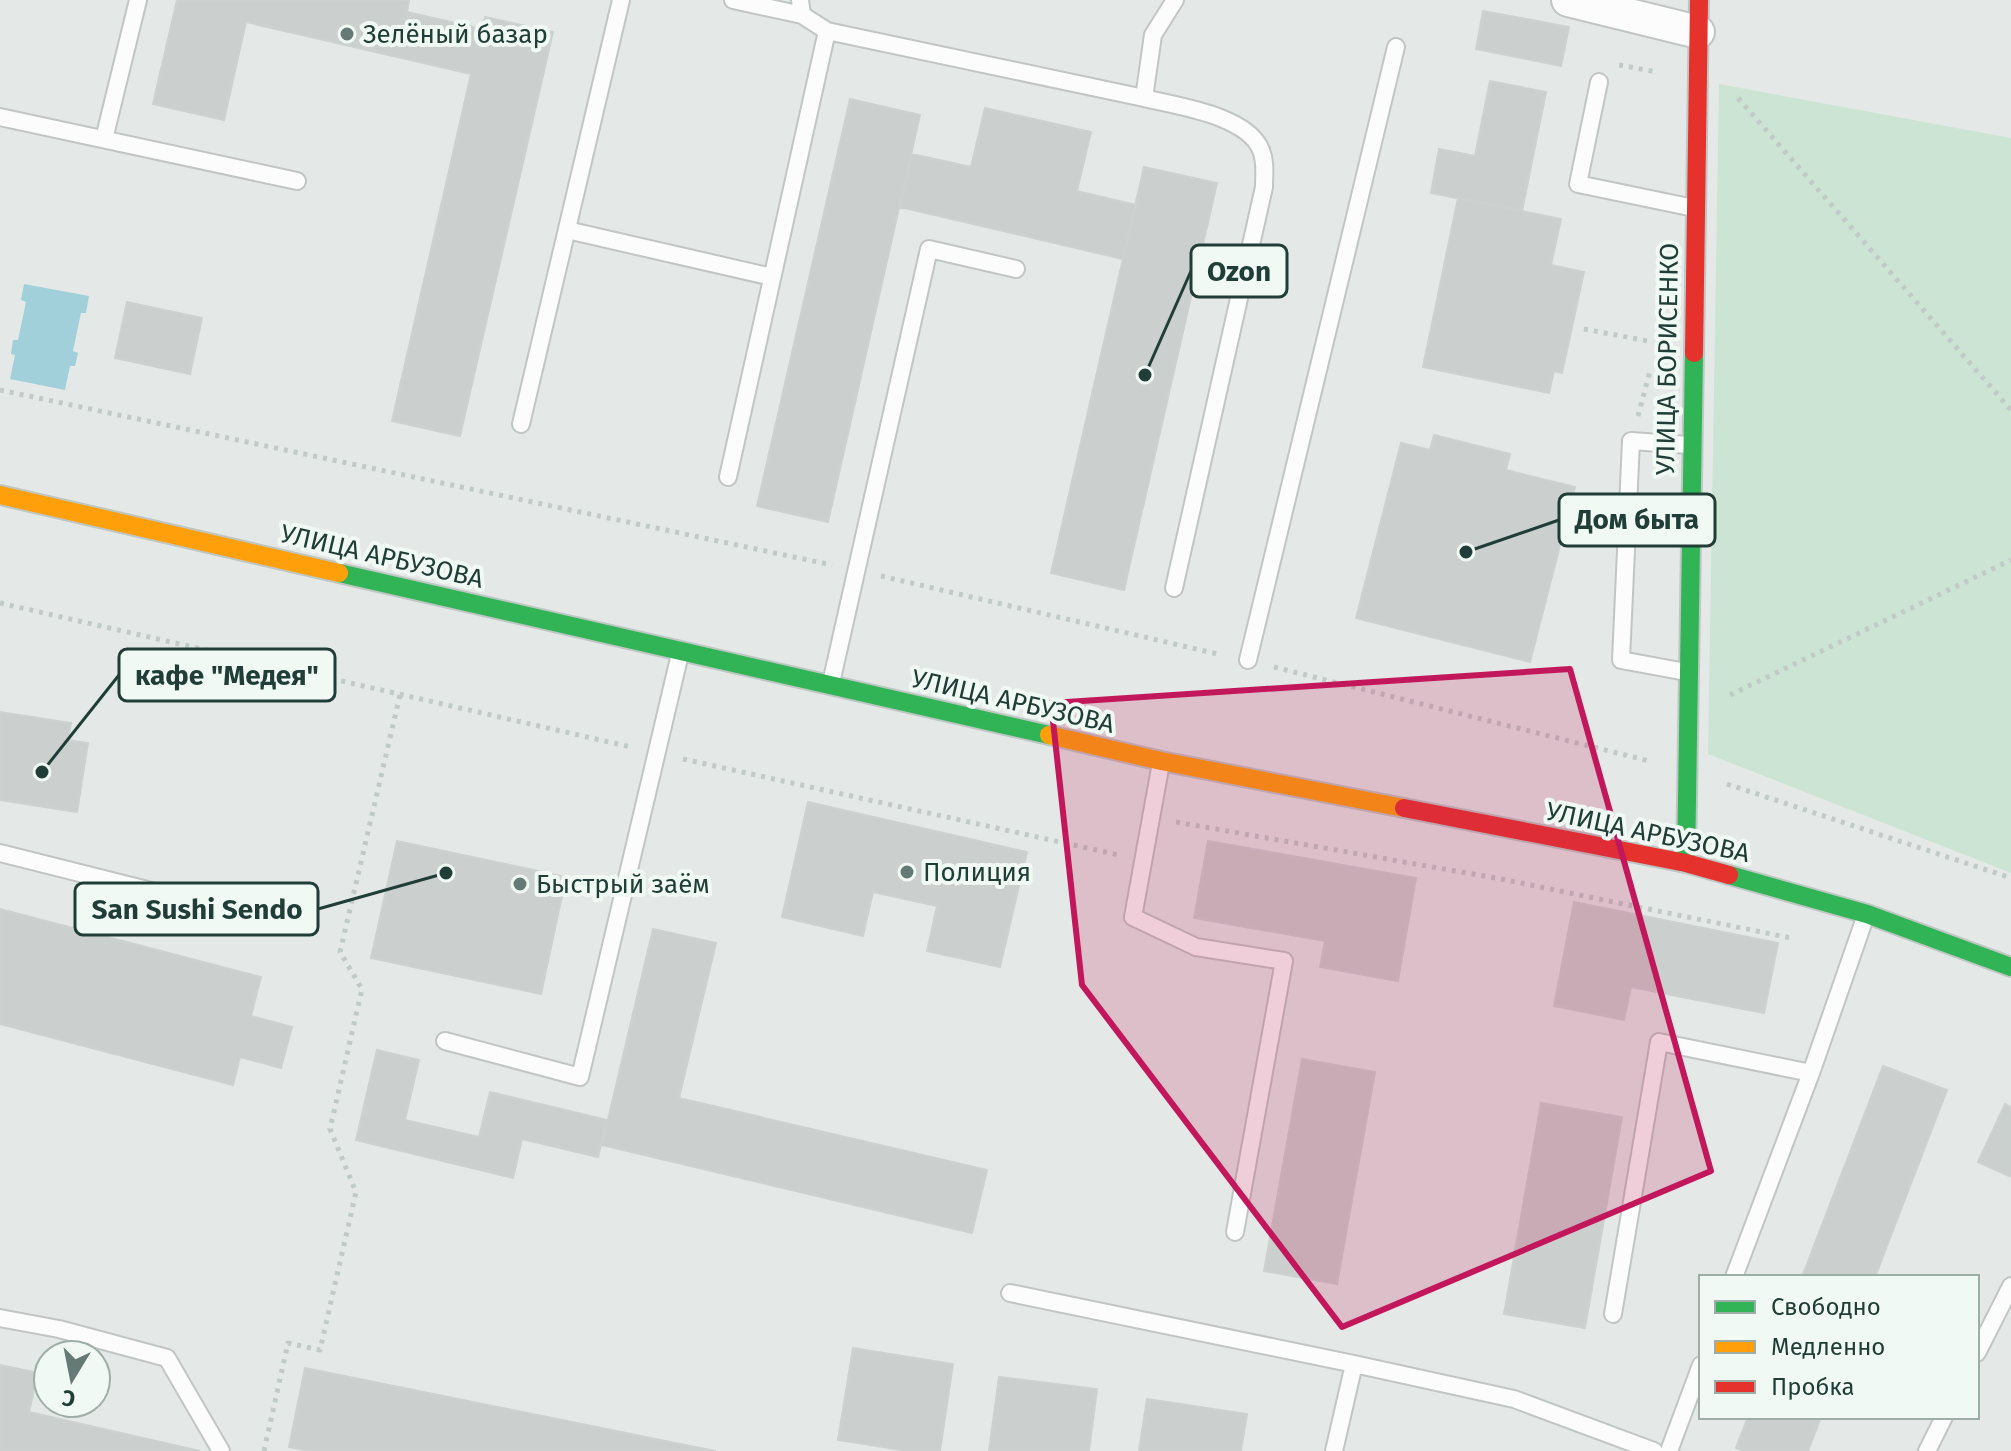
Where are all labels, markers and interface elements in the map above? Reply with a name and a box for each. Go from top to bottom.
place label: Зелёный базар [363,19,548,50]
marker: Зелёный базар [338,25,356,43]
street label: УЛИЦА БОРИСЕНКО [1650,243,1685,475]
callout: Ozon [1191,245,1287,297]
text: Ozon [1207,255,1271,288]
callout: Дом быта [1559,494,1715,546]
text: Дом быта [1574,503,1699,536]
street label: УЛИЦА АРБУЗОВА [277,518,486,595]
callout: кафе "Медея" [119,649,335,701]
text: кафе "Медея" [135,659,319,692]
street label: УЛИЦА АРБУЗОВА [908,663,1117,740]
street label: УЛИЦА АРБУЗОВА [1543,796,1753,869]
place label: Полиция [923,857,1031,888]
marker: Полиция [898,863,916,881]
place label: Быстрый заём [536,869,710,900]
marker: Быстрый заём [511,875,529,893]
callout: San Sushi Sendo [75,883,318,935]
text: San Sushi Sendo [91,893,303,926]
legend [1699,1275,1979,1419]
text: Свободно [1771,1293,1881,1321]
text: Медленно [1771,1333,1885,1361]
north arrow [32,1339,112,1419]
text: Пробка [1771,1373,1855,1401]
text: С [60,1384,77,1413]

